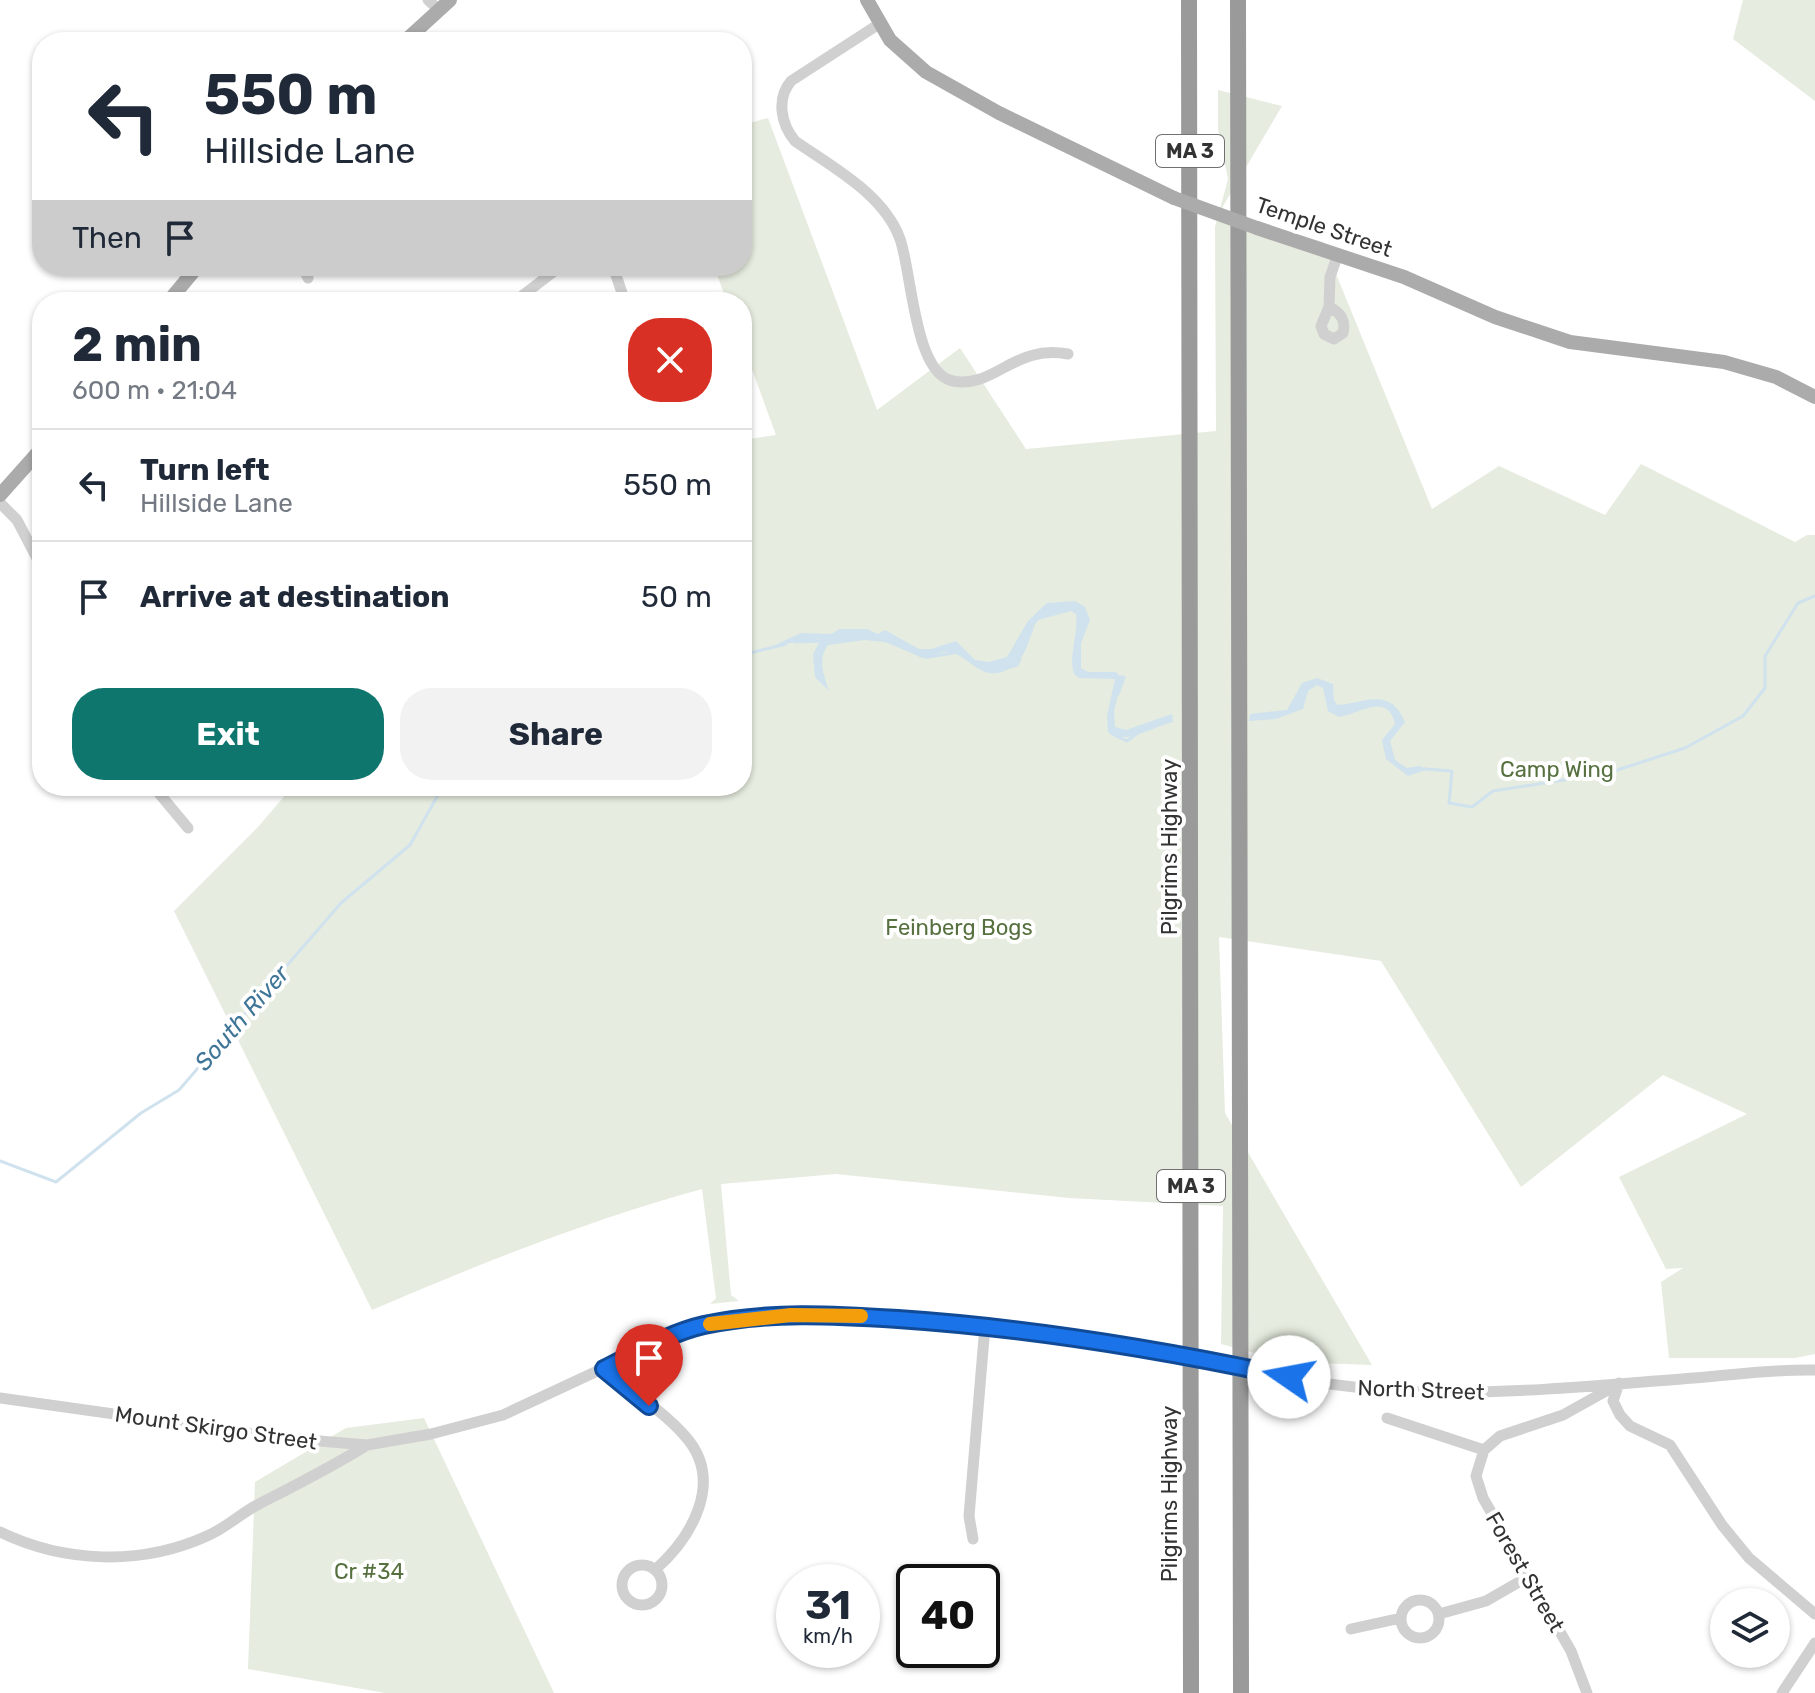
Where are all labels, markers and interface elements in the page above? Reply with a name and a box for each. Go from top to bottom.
text: 550 m [204,62,378,128]
icon: left [72,64,176,168]
text: Hillside Lane [204,129,416,172]
road number: MA 3 [1156,135,1224,167]
street label: Temple Street [1252,191,1396,263]
icon: arrive [158,216,202,260]
text: Then [72,220,142,256]
text: 2 min [72,316,202,373]
button: close [628,318,712,402]
text: 600 m · 21:04 [72,375,237,406]
text: Turn left [140,452,270,488]
icon: left [72,463,116,507]
text: 550 m [623,467,712,503]
text: Hillside Lane [140,488,293,519]
icon: arrive [72,575,116,619]
text: Arrive at destination [140,579,450,615]
text: 50 m [641,579,712,615]
button: Exit [72,688,384,780]
button: Share [400,688,712,780]
park label: Camp Wing [1500,756,1614,783]
street label: Pilgrims Highway [1156,759,1183,935]
park label: Feinberg Bogs [885,914,1033,941]
water label: South River [189,959,296,1076]
road number: MA 3 [1157,1170,1225,1202]
pin [615,1324,683,1406]
position arrow [1247,1335,1331,1419]
icon: arrive [627,1336,671,1380]
street label: North Street [1357,1374,1485,1406]
street label: Mount Skirgo Street [113,1400,319,1456]
street label: Pilgrims Highway [1156,1406,1183,1582]
street label: Forest Street [1480,1507,1571,1637]
park label: Cr #34 [334,1558,404,1585]
speed limit sign: 40 [896,1564,1000,1668]
text: 31 [805,1582,851,1629]
map controls [1710,1588,1790,1668]
button: layers [1710,1588,1790,1668]
text: km/h [803,1624,853,1648]

